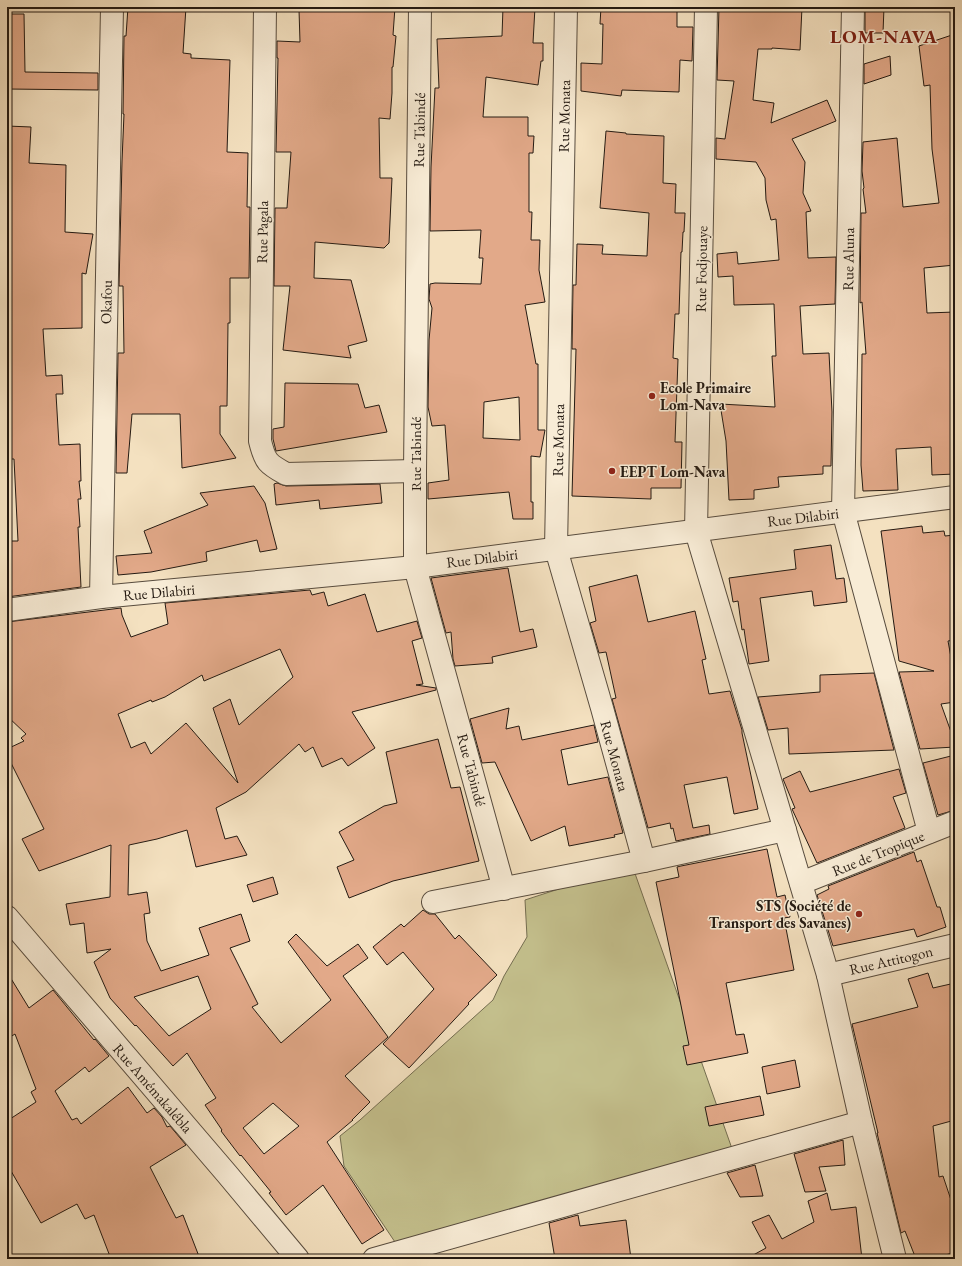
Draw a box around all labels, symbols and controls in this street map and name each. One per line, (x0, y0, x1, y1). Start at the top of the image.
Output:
district label: LOM-NAVA (830, 24, 938, 49)
street label: Rue Monata (554, 79, 574, 153)
street label: Rue Tabindé (409, 92, 429, 167)
street label: Rue Pagala (252, 200, 272, 264)
street label: Rue Fodjouaye (691, 226, 711, 312)
street label: Rue Aluna (838, 227, 858, 291)
street label: Okafou (96, 280, 116, 324)
place label: Ecole Primaire Lom-Nava (660, 378, 751, 414)
marker: Ecole Primaire Lom-Nava (647, 391, 657, 401)
street label: Rue Monata (548, 403, 568, 477)
street label: Rue Tabindé (406, 417, 425, 491)
place label: EEPT Lom-Nava (620, 462, 726, 481)
marker: EEPT Lom-Nava (607, 466, 617, 476)
street label: Rue Dilabiri (766, 503, 840, 531)
street label: Rue Dilabiri (445, 544, 519, 572)
street label: Rue Dilabiri (122, 579, 196, 605)
street label: Rue Monata (596, 718, 634, 794)
street label: Rue Tabindé (453, 731, 491, 809)
street label: Rue de Tropique (829, 826, 927, 880)
place label: STS (Société de Transport des Savanes) (709, 896, 851, 932)
marker: STS (Société de Transport des Savanes) (854, 909, 864, 919)
street label: Rue Attitogon (847, 941, 935, 979)
street label: Rue Amémakalébla (109, 1039, 197, 1137)

